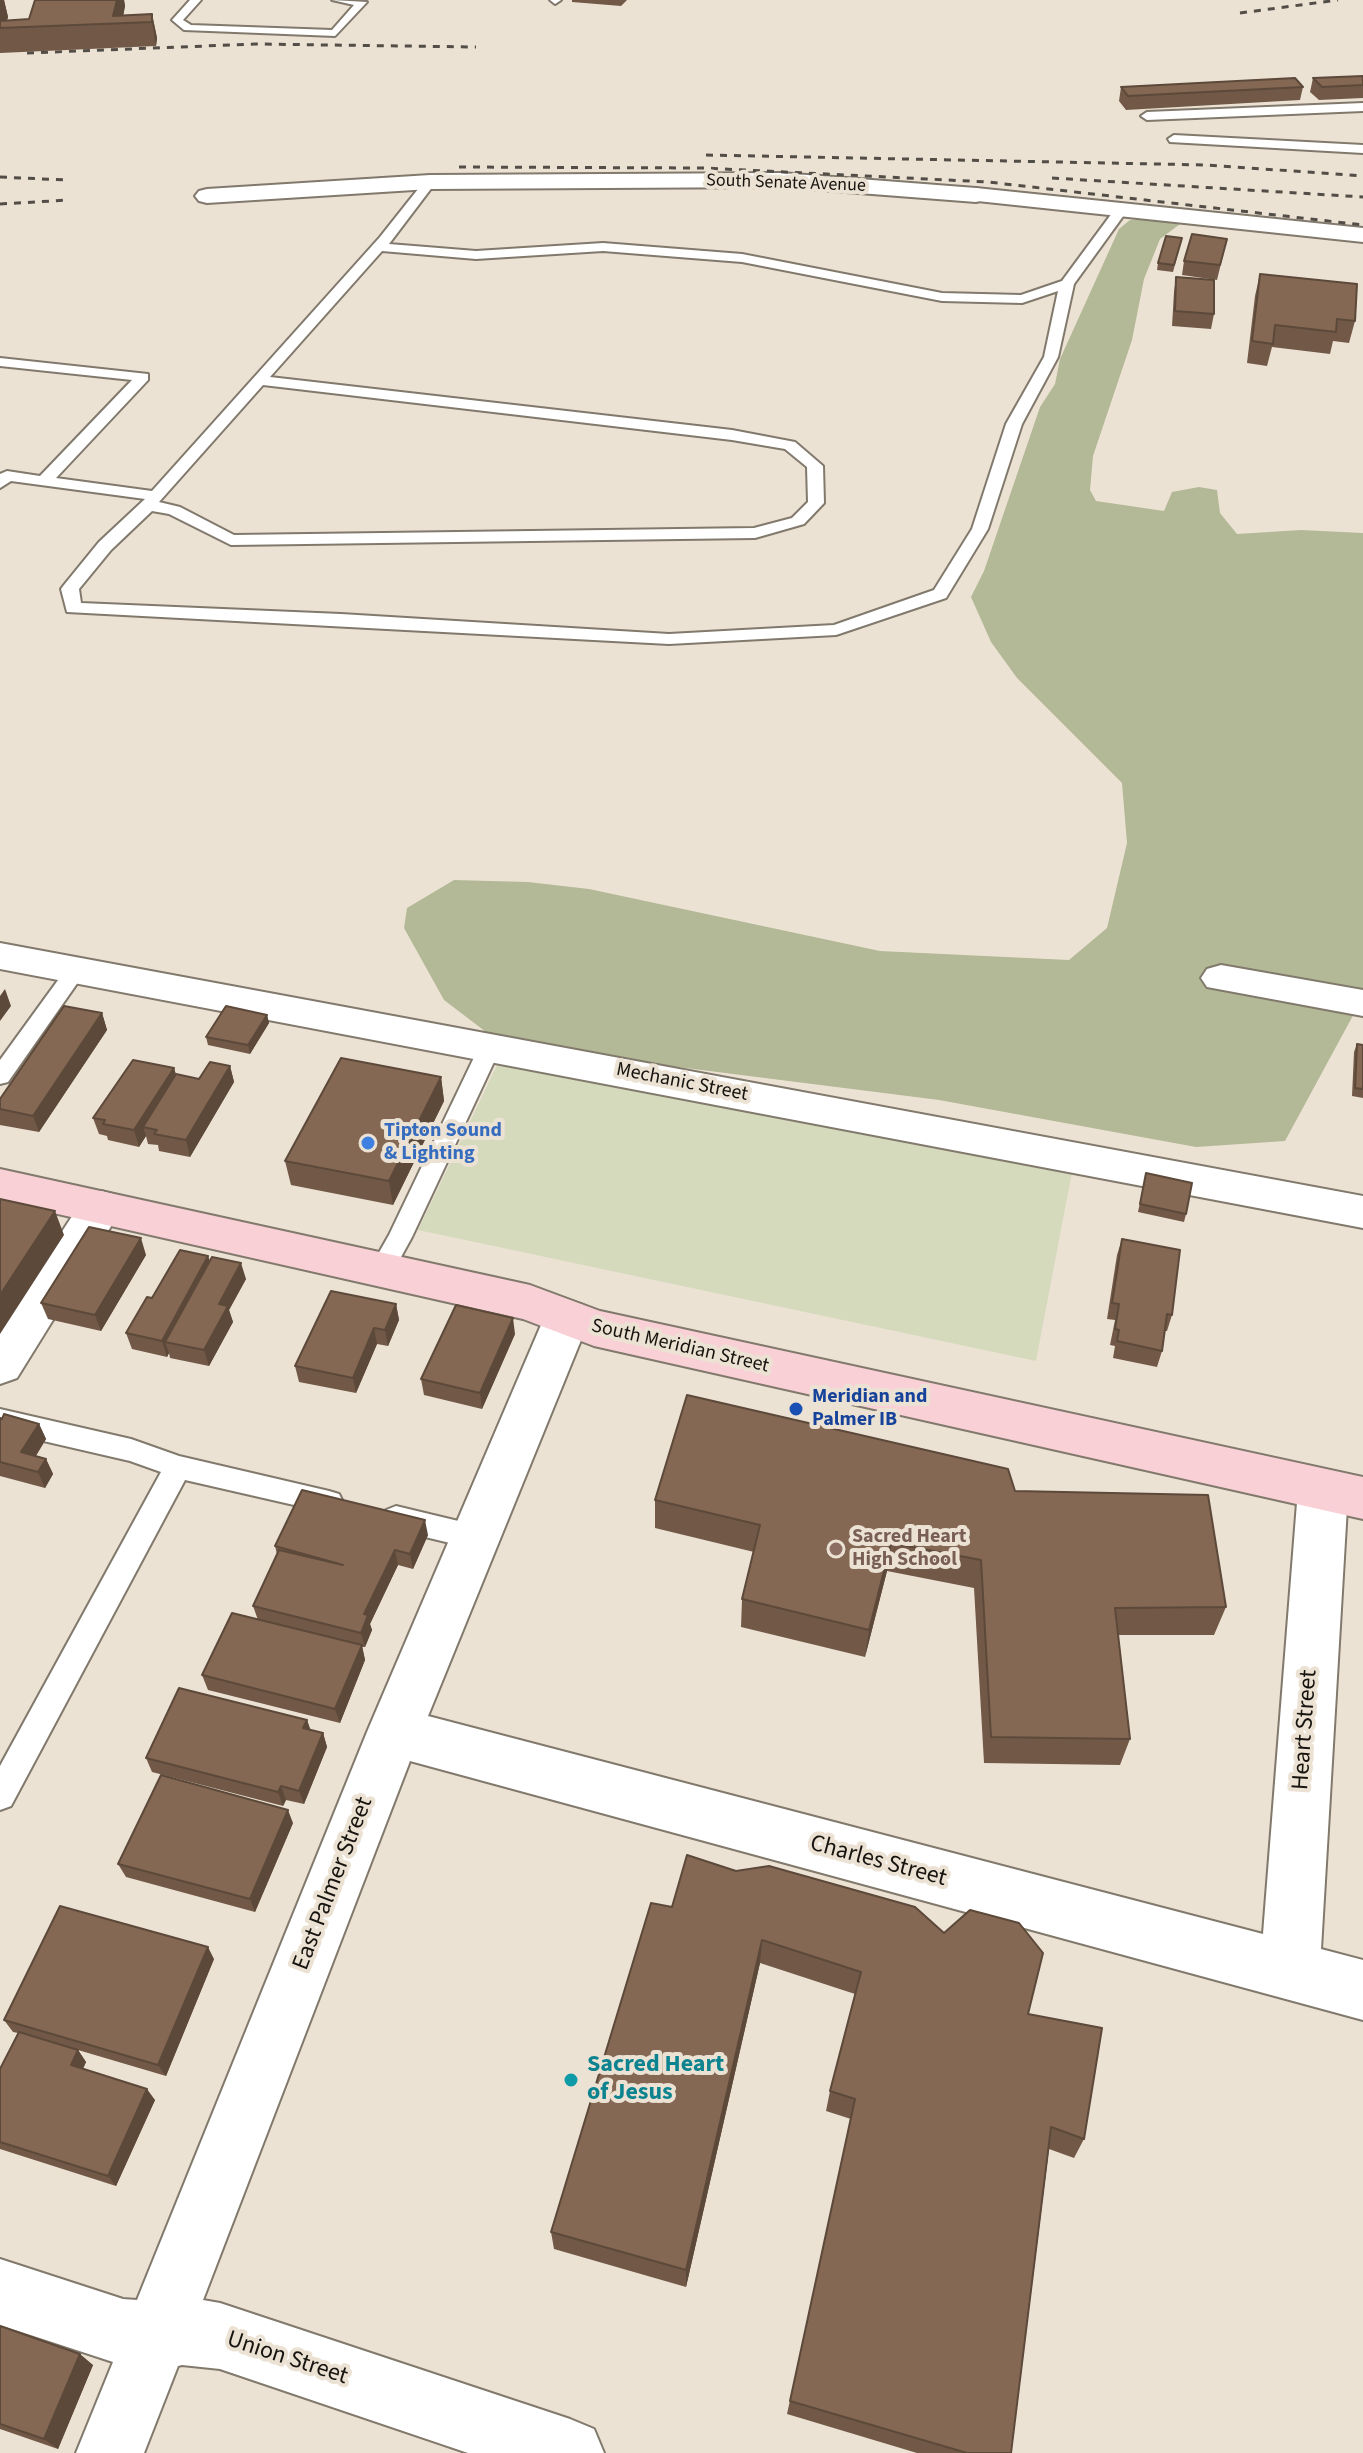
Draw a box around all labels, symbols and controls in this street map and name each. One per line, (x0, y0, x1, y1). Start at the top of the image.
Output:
street label: South Senate Avenue (706, 170, 866, 198)
street label: Mechanic Street (614, 1058, 750, 1108)
place label: Tipton Sound & Lighting (384, 1120, 502, 1167)
marker: Tipton Sound & Lighting (359, 1134, 377, 1152)
street label: South Meridian Street (589, 1315, 771, 1379)
place label: Meridian and Palmer IB (812, 1386, 927, 1433)
marker: Meridian and Palmer IB (787, 1400, 805, 1418)
place label: Sacred Heart High School (852, 1526, 966, 1573)
marker: Sacred Heart High School (827, 1540, 845, 1558)
street label: Heart Street (1287, 1669, 1325, 1791)
street label: East Palmer Street (288, 1793, 380, 1975)
street label: Charles Street (807, 1830, 949, 1894)
place label: Sacred Heart of Jesus (587, 2052, 724, 2108)
marker: Sacred Heart of Jesus (562, 2071, 580, 2089)
street label: Union Street (223, 2326, 351, 2392)

